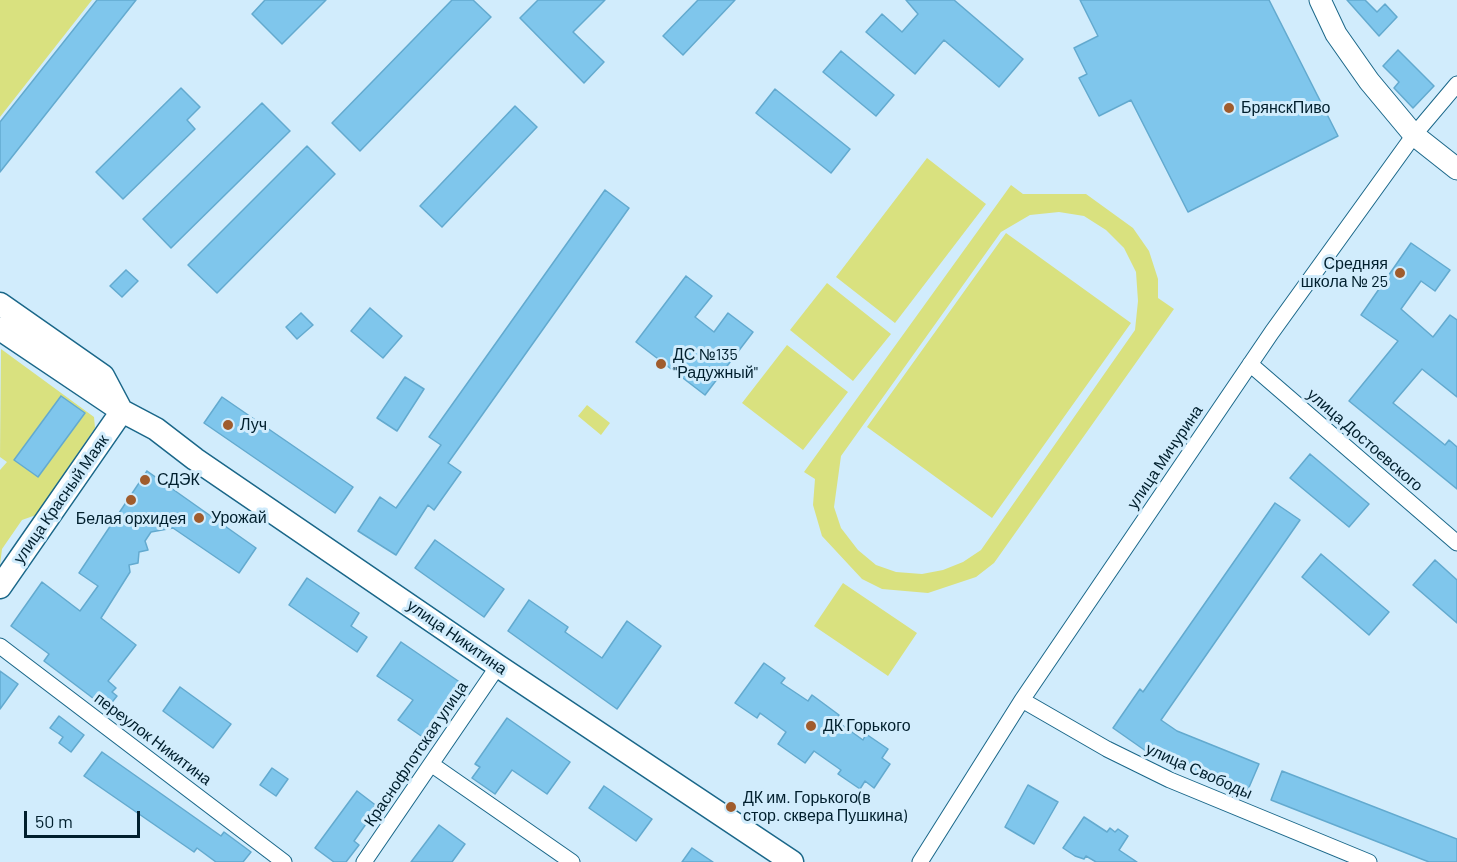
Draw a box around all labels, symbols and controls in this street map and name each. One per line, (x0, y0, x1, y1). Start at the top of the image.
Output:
place label: БрянскПиво (1241, 98, 1330, 118)
marker: БрянскПиво (1222, 101, 1236, 115)
place label: Средняя школа № 25 (1301, 254, 1388, 292)
marker: Средняя школа № 25 (1393, 266, 1407, 280)
place label: ДС №135 "Радужный" (673, 345, 758, 383)
marker: ДС №135 "Радужный" (654, 357, 668, 371)
street label: улица Достоевского (1303, 385, 1427, 495)
street label: улица Мичурина (1123, 401, 1207, 513)
place label: Луч (240, 415, 267, 435)
marker: Луч (221, 418, 235, 432)
street label: улица Красный Маяк (9, 431, 113, 567)
place label: СДЭК (157, 470, 200, 490)
marker: СДЭК (138, 473, 152, 487)
marker: Белая орхидея (124, 493, 138, 507)
place label: Урожай (211, 508, 267, 528)
place label: Белая орхидея (76, 509, 186, 529)
marker: Урожай (192, 511, 206, 525)
street label: улица Никитина (403, 595, 511, 679)
street label: Краснофлотская улица (360, 678, 472, 830)
street label: переулок Никитина (91, 689, 215, 789)
place label: ДК Горького (823, 716, 911, 736)
marker: ДК Горького (804, 719, 818, 733)
street label: улица Свободы (1143, 739, 1255, 803)
place label: ДК им. Горького(в стор. сквера Пушкина) (743, 788, 907, 826)
scale bar (27, 799, 142, 837)
marker: ДК им. Горького(в стор. сквера Пушкина) (724, 800, 738, 814)
text: 50 m (35, 810, 73, 832)

